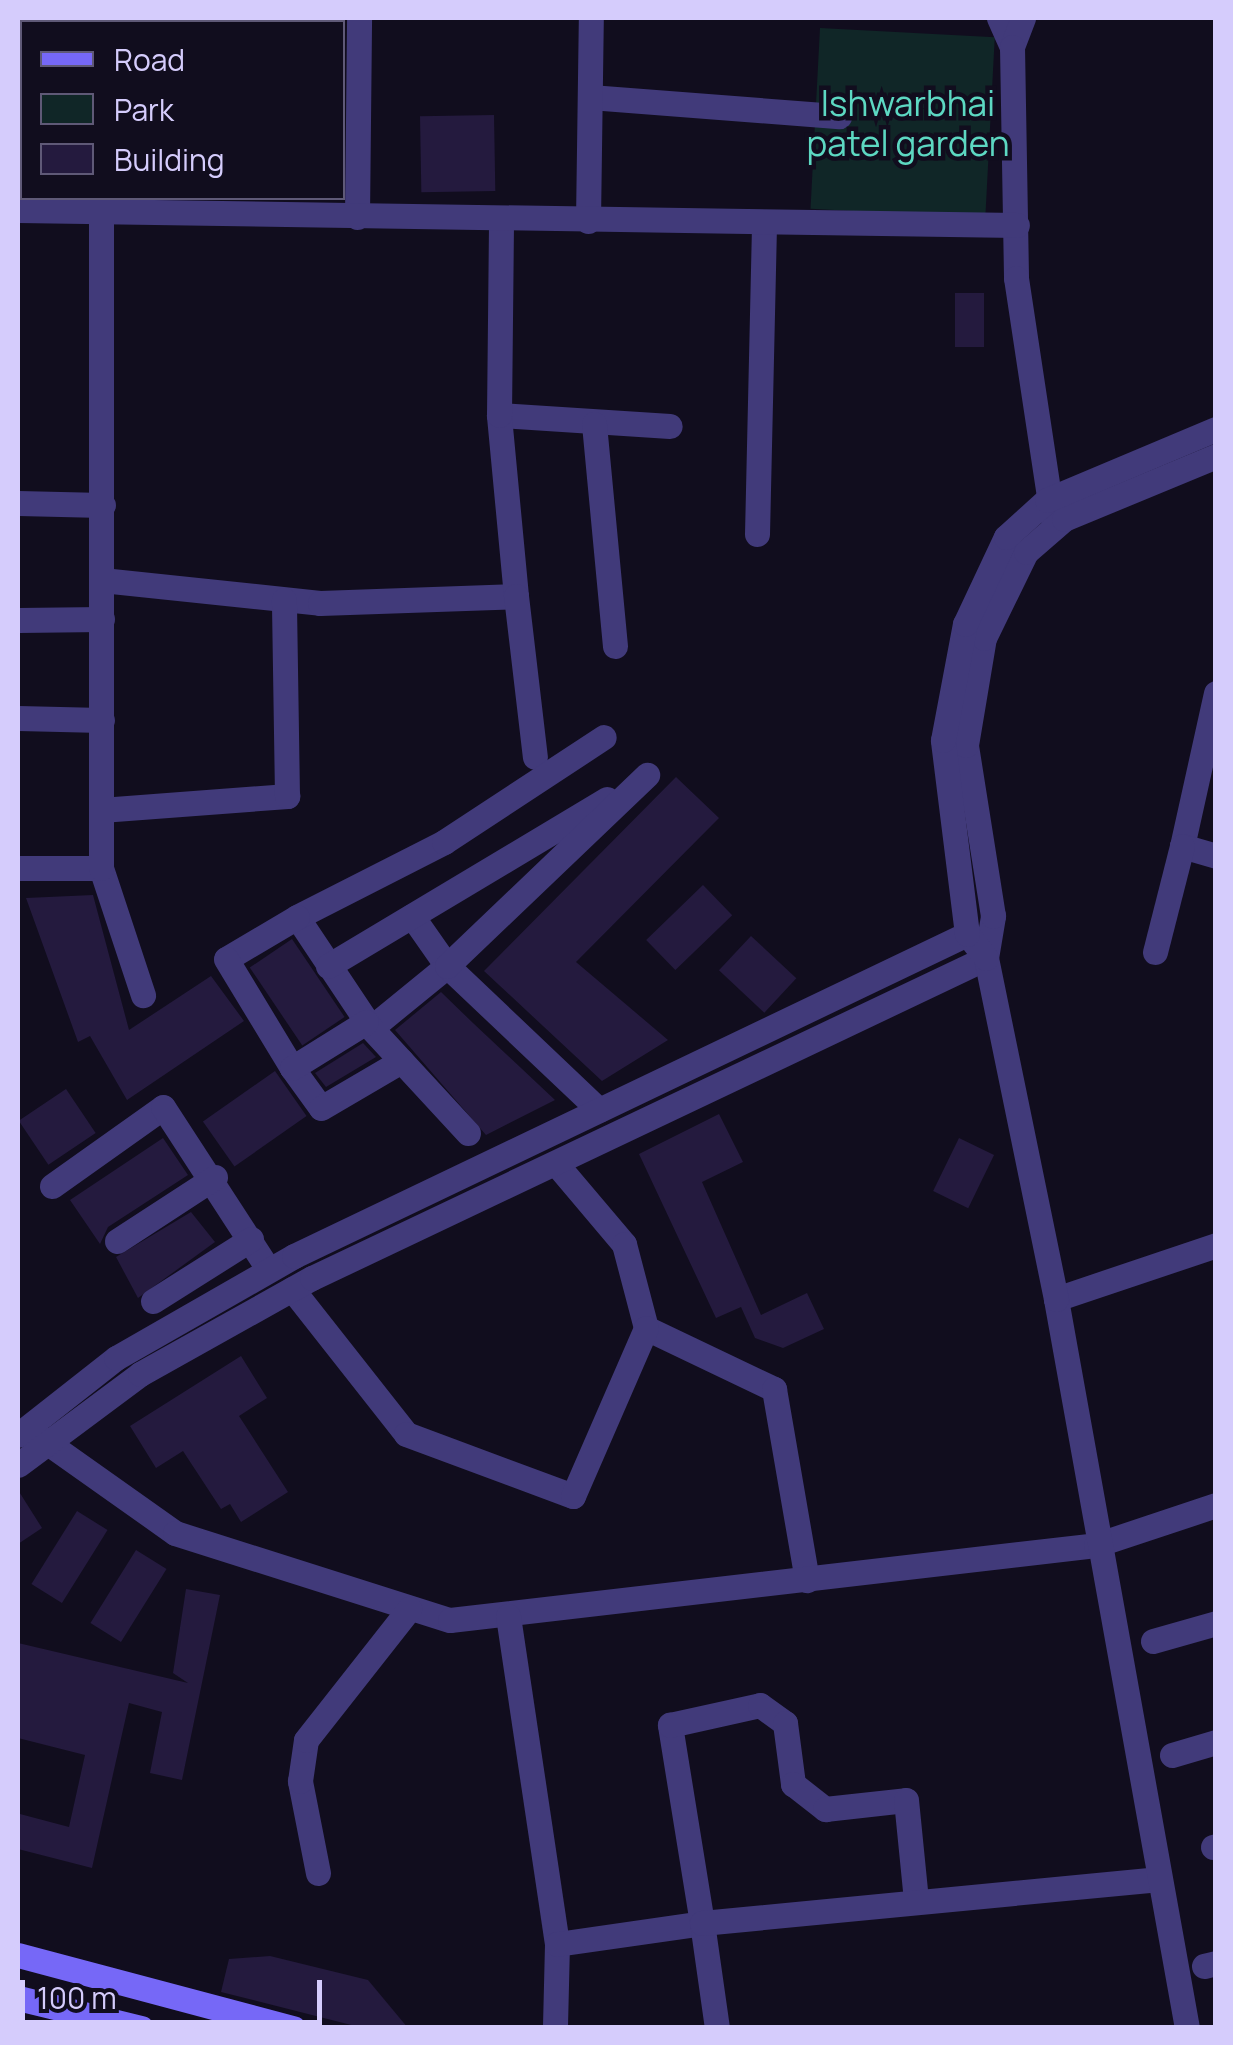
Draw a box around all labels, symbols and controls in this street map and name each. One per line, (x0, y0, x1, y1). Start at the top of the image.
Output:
legend (20, 20, 345, 200)
text: Road (114, 39, 185, 80)
park label: Ishwarbhai patel garden (807, 82, 1009, 164)
text: Park (114, 89, 174, 130)
text: Building (114, 139, 225, 180)
scale bar (25, 1960, 328, 2022)
text: 100 m (37, 1977, 117, 2018)

